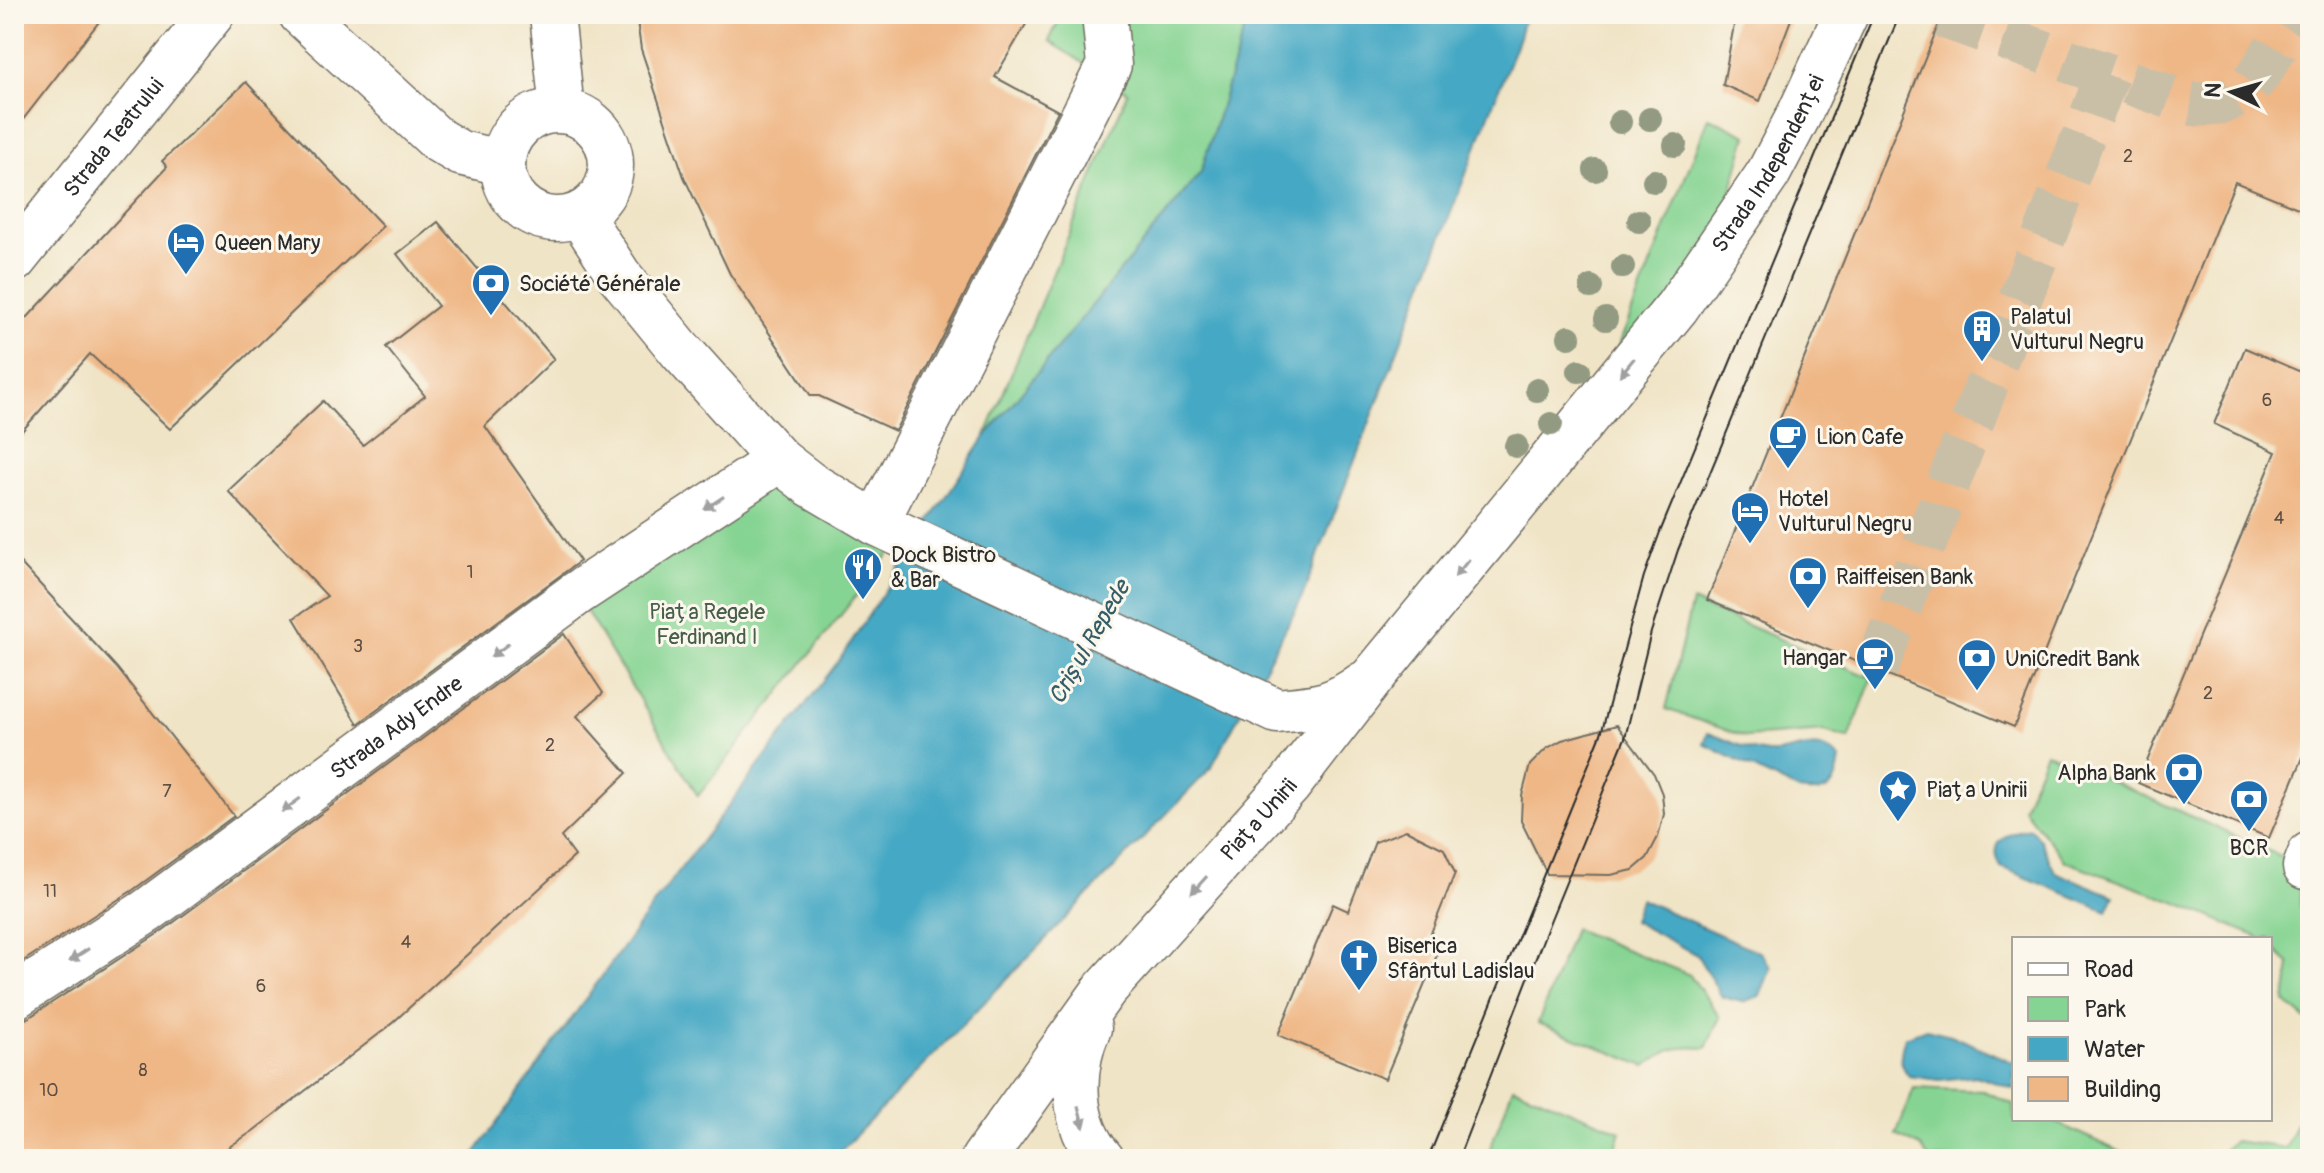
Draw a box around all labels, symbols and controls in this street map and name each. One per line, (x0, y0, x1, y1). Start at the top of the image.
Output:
north arrow (2192, 52, 2272, 132)
street label: Strada Independenței (1706, 70, 1831, 258)
street label: Strada Teatrului (57, 72, 170, 203)
text: N (2198, 82, 2228, 99)
house number: 2 (2123, 145, 2133, 168)
hotel icon: Queen Mary (165, 221, 207, 276)
place label: Queen Mary (214, 229, 320, 257)
bank icon: Société Générale (470, 262, 512, 317)
place label: Société Générale (519, 270, 681, 298)
place label: Palatul Vulturul Negru (2010, 303, 2144, 356)
building icon: Palatul Vulturul Negru (1961, 308, 2003, 363)
one-way arrow (1620, 357, 1636, 377)
house number: 6 (2262, 389, 2272, 412)
cafe icon: Lion Cafe (1767, 415, 1809, 470)
place label: Lion Cafe (1816, 423, 1904, 451)
place label: Hotel Vulturul Negru (1778, 485, 1912, 538)
hotel icon: Hotel Vulturul Negru (1729, 490, 1771, 545)
one-way arrow (703, 495, 725, 510)
house number: 4 (2274, 507, 2285, 530)
place label: Dock Bistro & Bar (891, 541, 996, 594)
restaurant icon: Dock Bistro & Bar (842, 546, 884, 601)
bank icon: Raiffeisen Bank (1787, 555, 1829, 610)
one-way arrow (1454, 558, 1471, 578)
house number: 1 (466, 561, 474, 584)
place label: Raiffeisen Bank (1836, 563, 1973, 591)
water label: Crișul Repede (1042, 573, 1138, 709)
park label: Piața Regele Ferdinand I (649, 598, 765, 651)
house number: 3 (353, 635, 363, 658)
cafe icon: Hangar (1854, 636, 1896, 691)
bank icon: UniCredit Bank (1956, 637, 1998, 692)
one-way arrow (490, 642, 510, 658)
place label: Hangar (1782, 644, 1847, 672)
place label: UniCredit Bank (2005, 645, 2140, 673)
street label: Strada Ady Endre (325, 670, 468, 786)
house number: 2 (2203, 682, 2213, 705)
house number: 2 (545, 734, 555, 757)
bank icon: Alpha Bank (2163, 751, 2205, 806)
place label: Alpha Bank (2057, 759, 2156, 787)
place icon: Piața Unirii (1877, 768, 1919, 823)
street label: Piața Unirii (1215, 773, 1304, 867)
place label: Piața Unirii (1926, 776, 2027, 804)
bank icon: BCR (2228, 778, 2270, 833)
house number: 7 (162, 780, 172, 803)
one-way arrow (280, 797, 302, 813)
place label: BCR (2230, 834, 2268, 862)
one-way arrow (1191, 875, 1209, 894)
house number: 11 (43, 880, 57, 903)
house number: 4 (401, 931, 412, 954)
place label: Biserica Sfântul Ladislau (1387, 932, 1534, 985)
church icon: Biserica Sfântul Ladislau (1338, 937, 1380, 992)
legend (2012, 937, 2272, 1121)
one-way arrow (68, 948, 90, 962)
text: Road (2084, 955, 2134, 984)
house number: 6 (256, 975, 266, 998)
text: Park (2084, 995, 2126, 1024)
text: Water (2084, 1035, 2145, 1064)
house number: 8 (138, 1059, 148, 1082)
text: Building (2084, 1075, 2161, 1104)
house number: 10 (39, 1079, 59, 1102)
one-way arrow (1075, 1105, 1088, 1129)

